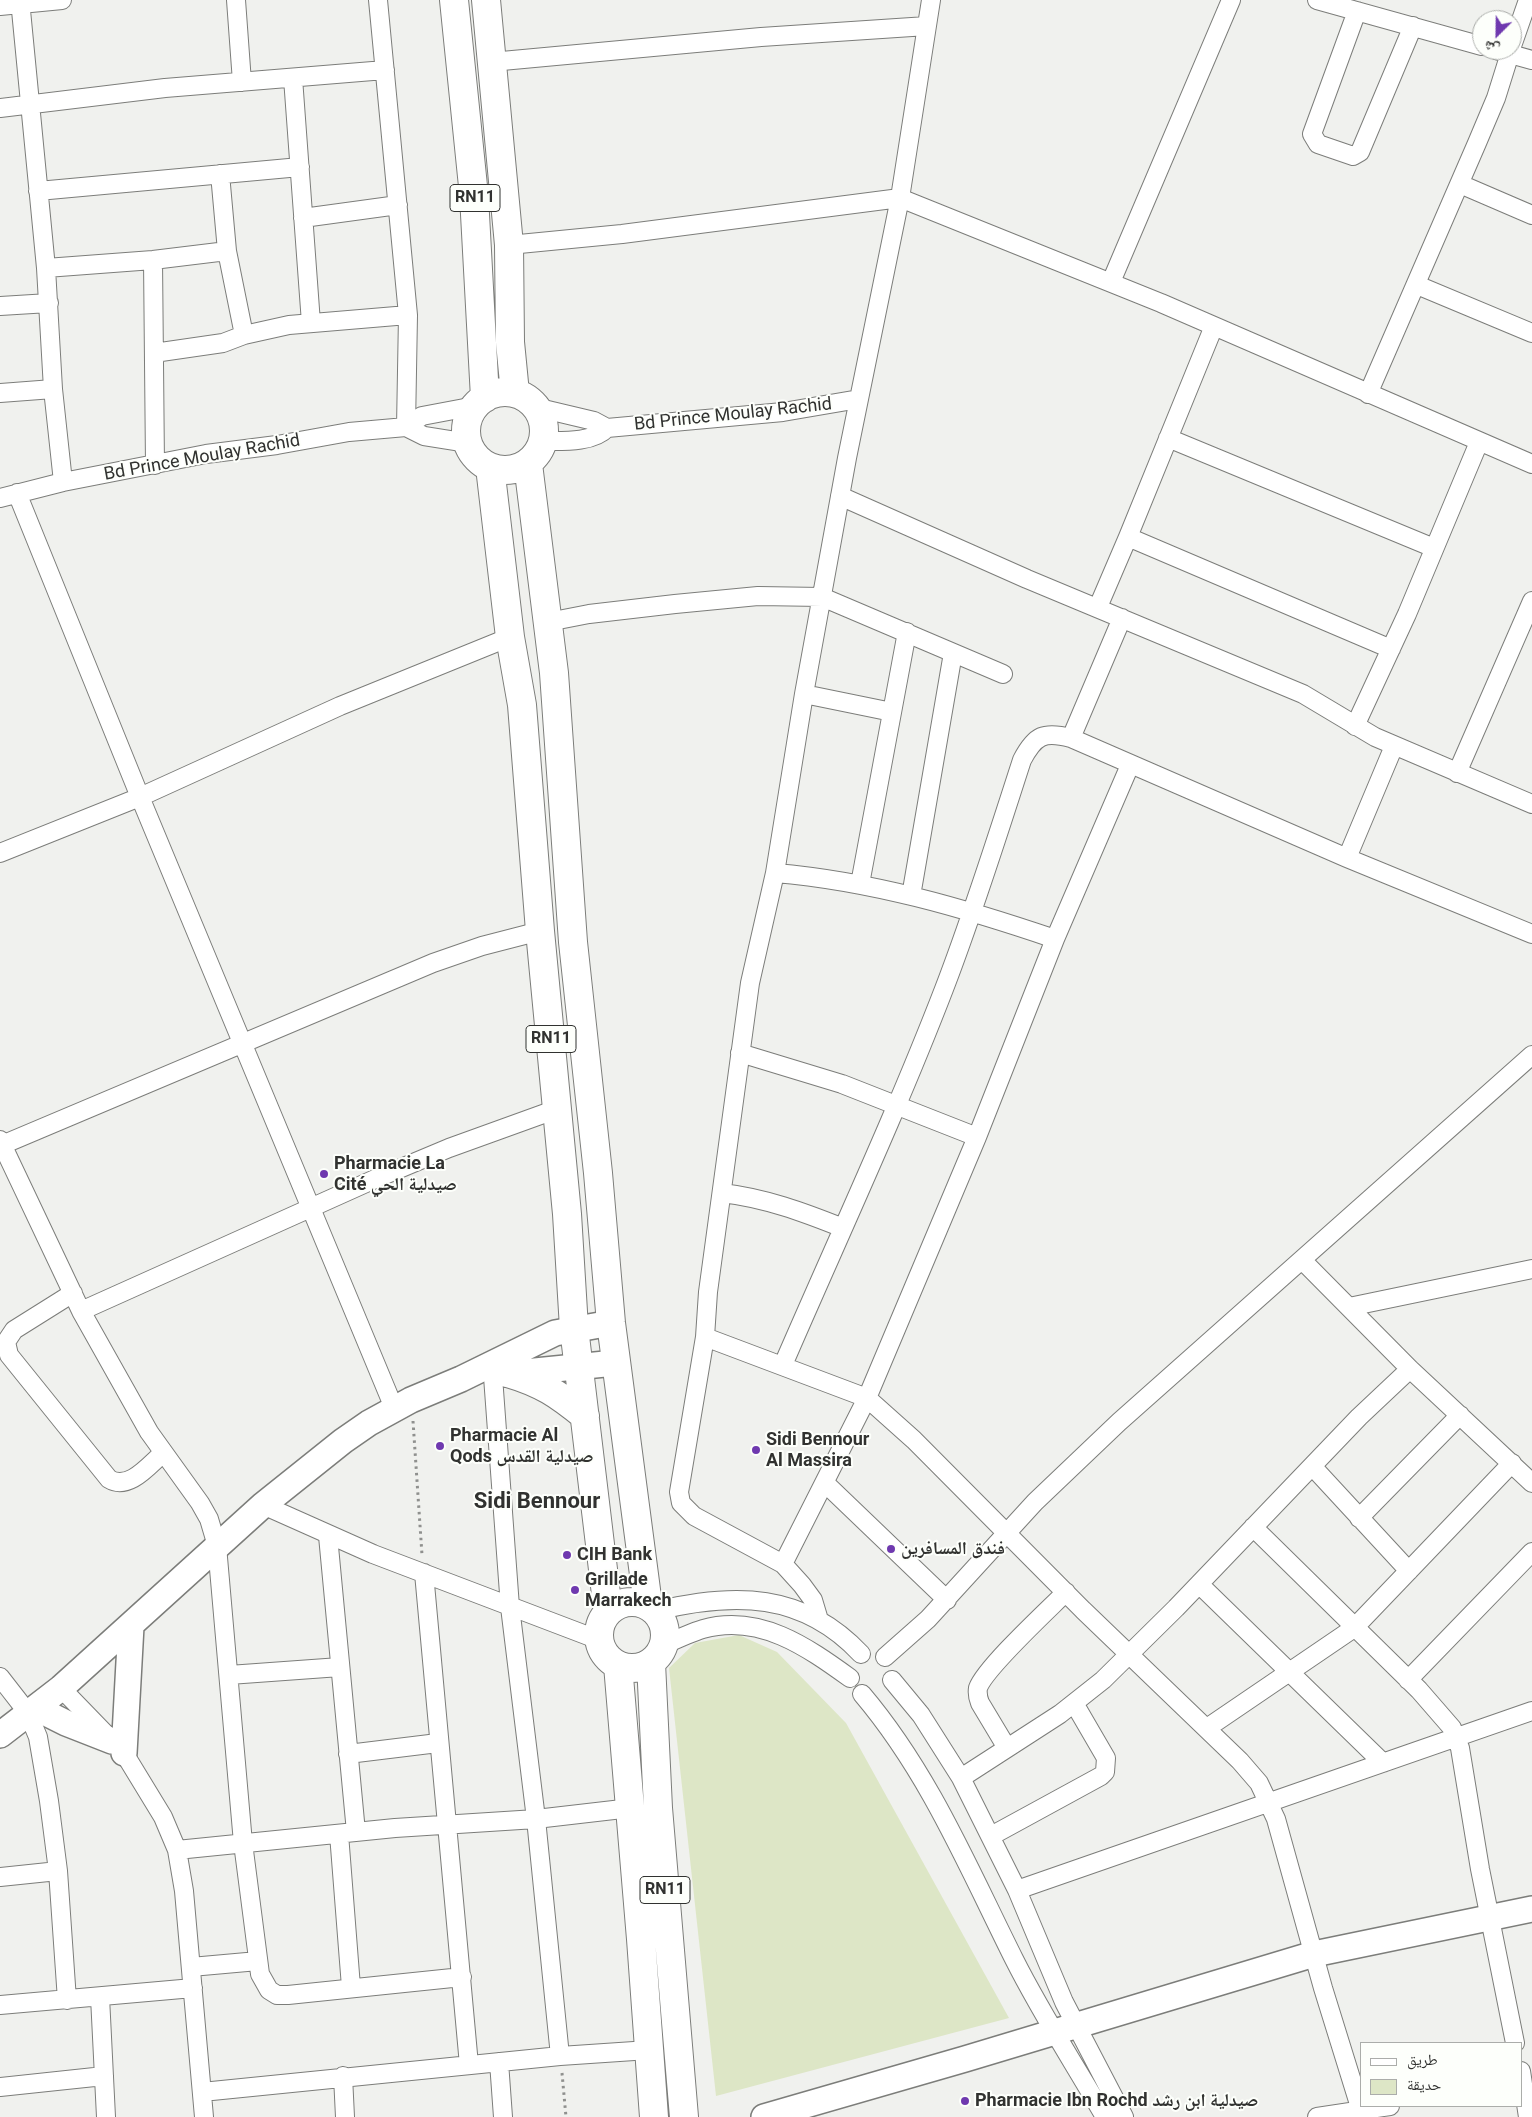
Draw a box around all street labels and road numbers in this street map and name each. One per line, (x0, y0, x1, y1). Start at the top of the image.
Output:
road number: RN11 (450, 184, 500, 212)
street label: Bd Prince Moulay Rachid (633, 394, 833, 436)
street label: Bd Prince Moulay Rachid (102, 430, 302, 486)
road number: RN11 (526, 1026, 576, 1052)
road number: RN11 (640, 1876, 690, 1904)

